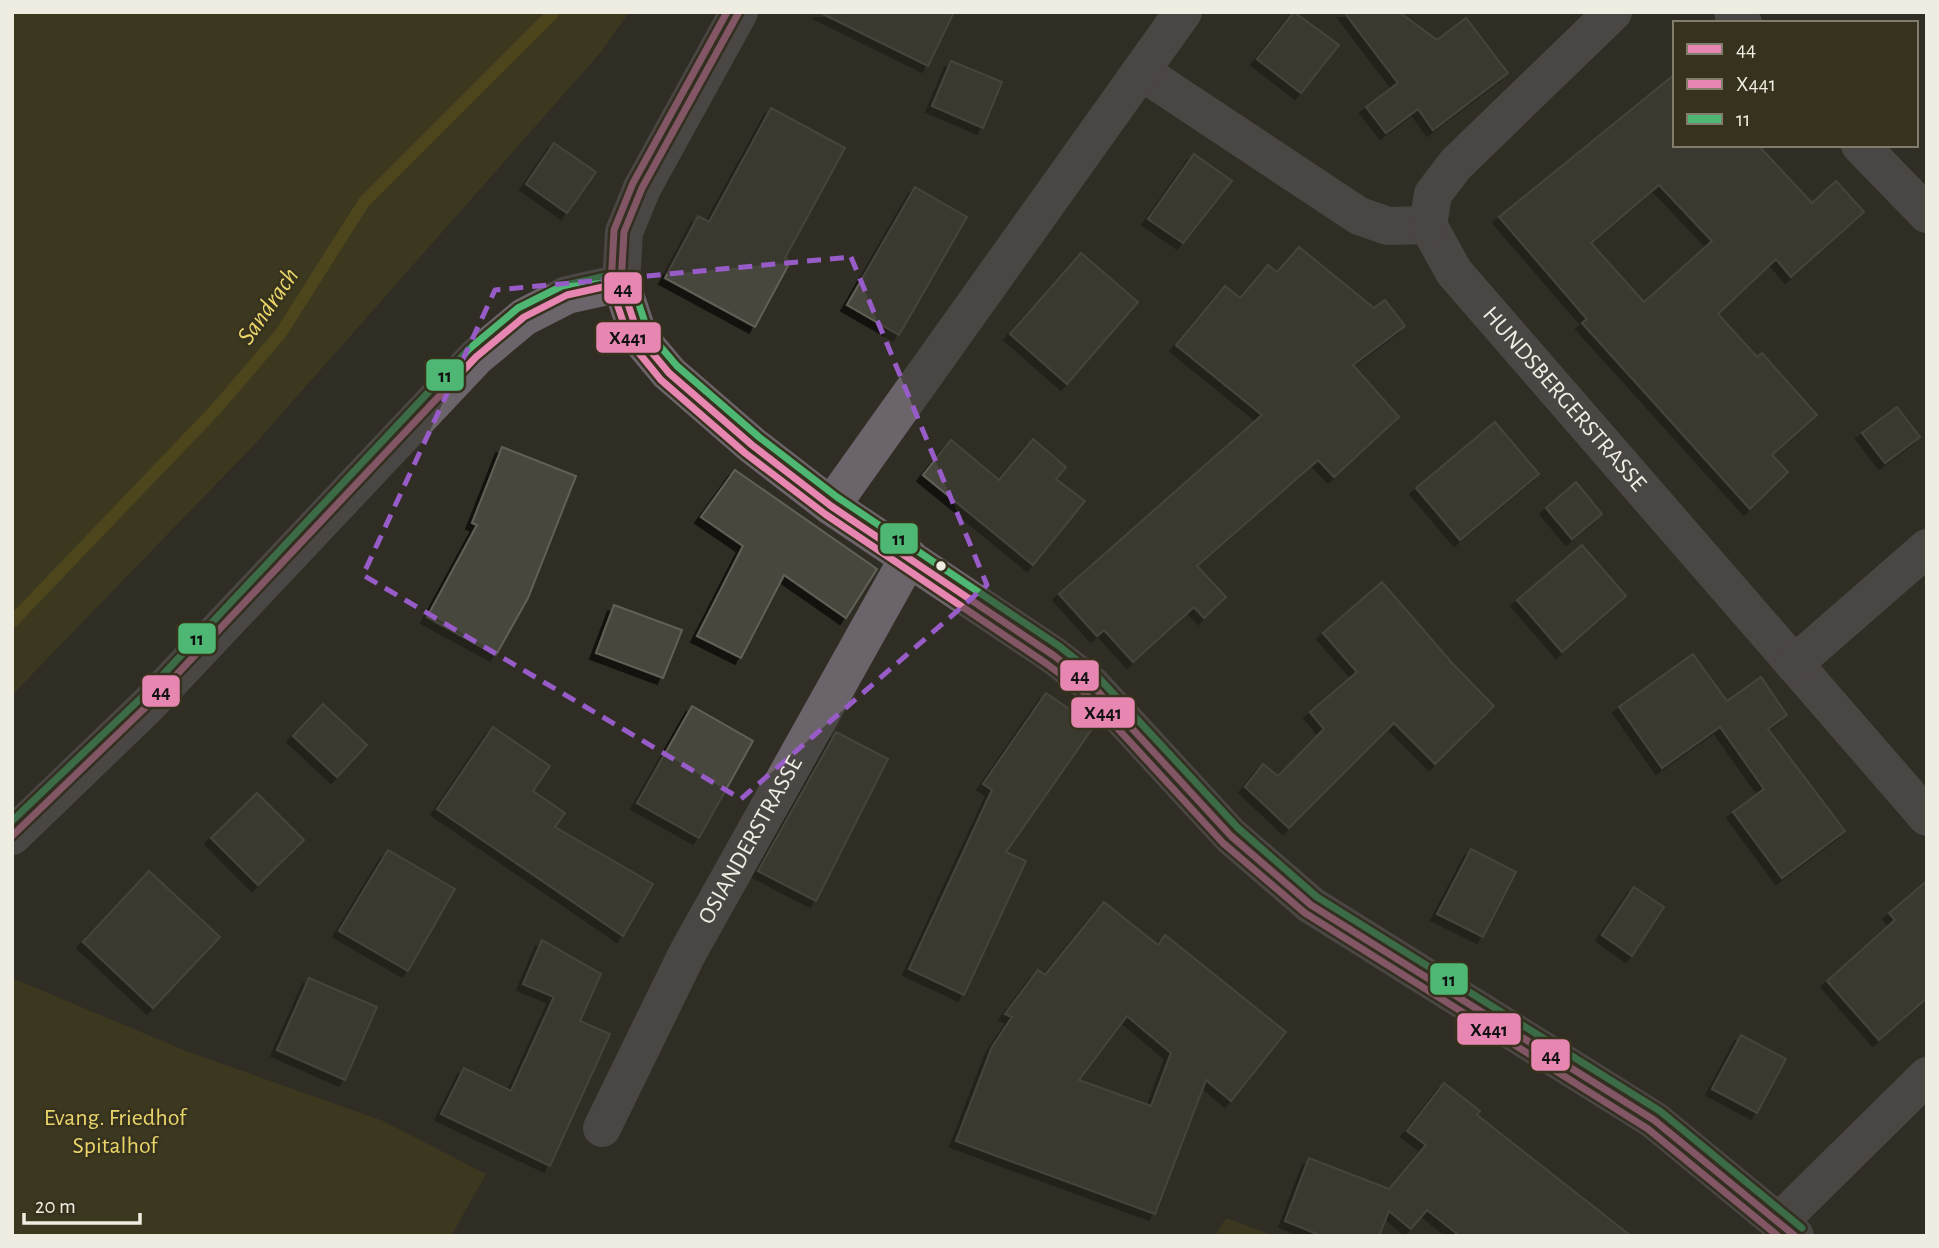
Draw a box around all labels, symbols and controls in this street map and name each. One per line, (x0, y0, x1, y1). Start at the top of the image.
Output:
legend (1673, 21, 1918, 147)
text: 44 (1736, 39, 1756, 60)
text: X441 (1736, 74, 1776, 95)
text: 11 (1736, 109, 1750, 130)
water label: Sandrach (232, 263, 304, 349)
line badge: 44 (603, 271, 643, 305)
text: 44 (613, 280, 633, 299)
street label: HUNDSBERGERSTRASSE (1478, 302, 1651, 496)
line badge: X441 (595, 321, 662, 354)
text: X441 (609, 329, 647, 348)
line badge: 11 (425, 358, 465, 392)
text: 11 (438, 367, 452, 386)
line badge: 11 (879, 522, 919, 555)
text: 11 (892, 530, 906, 549)
unlabelled marker (934, 559, 948, 573)
line badge: 11 (177, 622, 217, 655)
text: 11 (190, 630, 204, 649)
line badge: 44 (1059, 659, 1100, 692)
text: 44 (1070, 667, 1090, 686)
line badge: 44 (141, 674, 181, 708)
text: 44 (151, 683, 171, 702)
line badge: X441 (1070, 696, 1136, 729)
text: X441 (1084, 704, 1122, 723)
street label: OSIANDERSTRASSE (694, 752, 807, 928)
line badge: 11 (1429, 962, 1469, 996)
text: 11 (1442, 971, 1456, 990)
line badge: X441 (1456, 1012, 1522, 1046)
text: X441 (1470, 1021, 1508, 1040)
line badge: 44 (1530, 1038, 1571, 1072)
text: 44 (1541, 1047, 1561, 1066)
park label: Evang. Friedhof Spitalhof (44, 1106, 188, 1158)
scale bar (24, 1182, 140, 1226)
text: 20 m (35, 1196, 76, 1217)

